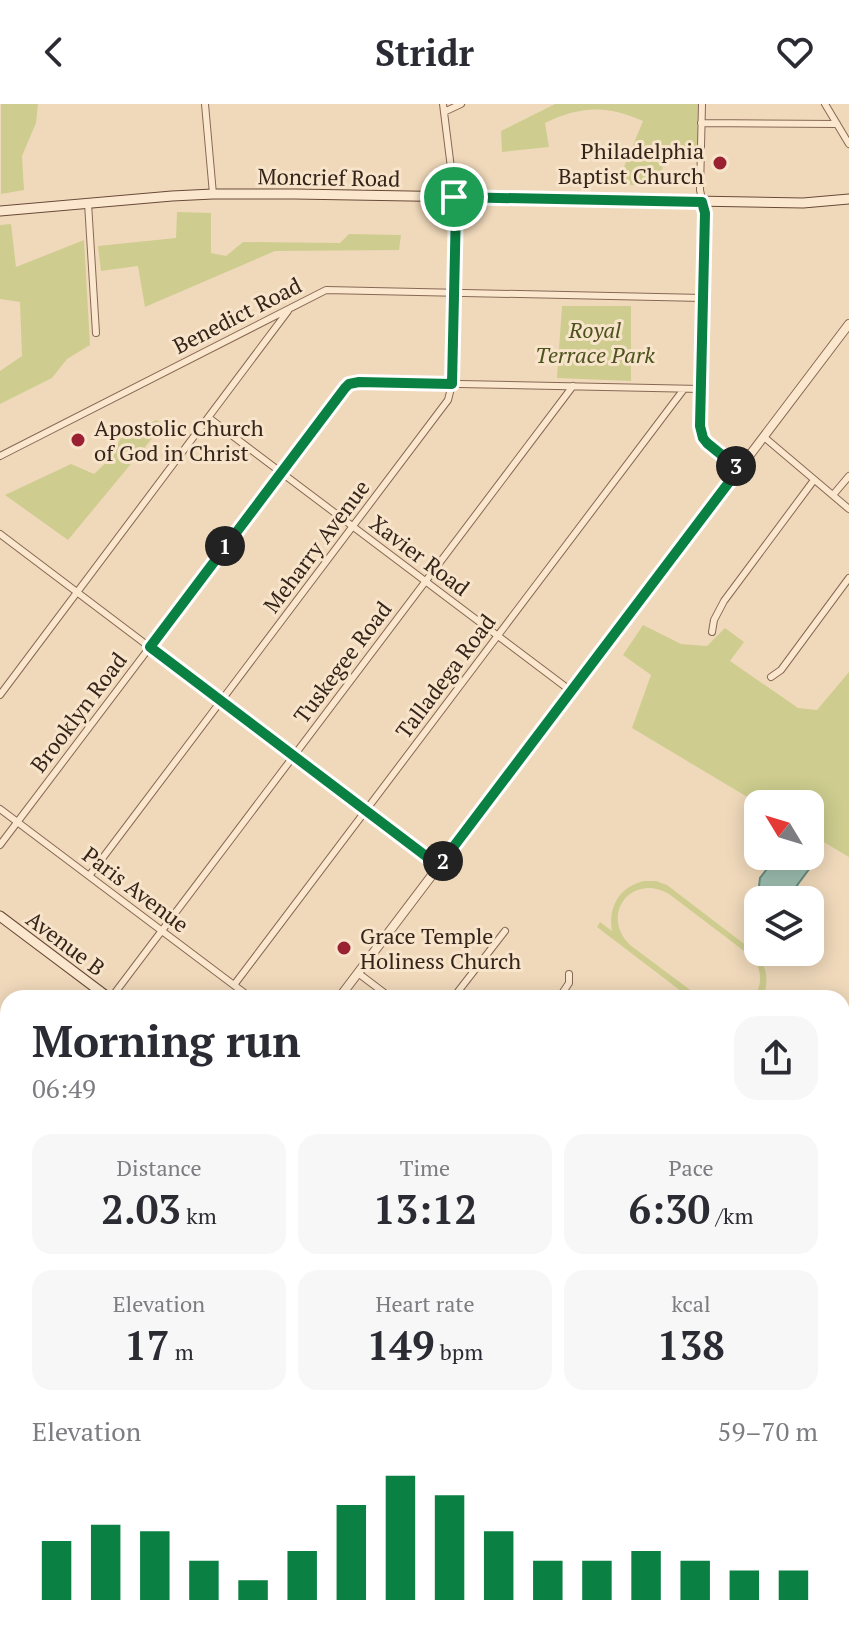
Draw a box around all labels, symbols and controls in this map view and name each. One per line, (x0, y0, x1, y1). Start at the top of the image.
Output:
text: Stridr (375, 29, 474, 76)
icon: back (32, 30, 76, 74)
icon: heart (773, 30, 817, 74)
place label: Philadelphia Baptist Church (558, 136, 704, 190)
marker: Philadelphia Baptist Church (711, 154, 729, 172)
street label: Moncrief Road (257, 161, 401, 193)
pin (420, 163, 488, 231)
icon: arrive (432, 175, 476, 219)
street label: Benedict Road (168, 270, 306, 360)
park label: Royal Terrace Park (535, 315, 655, 369)
place label: Apostolic Church of God in Christ (94, 413, 264, 467)
marker: Apostolic Church of God in Christ (69, 431, 87, 449)
pin: 3 (716, 446, 756, 486)
text: 3 (730, 451, 742, 480)
street label: Meharry Avenue (256, 474, 376, 618)
street label: Xavier Road (364, 508, 476, 602)
pin: 1 (205, 526, 245, 566)
text: 1 (219, 531, 231, 560)
street label: Tuskegee Road (287, 595, 397, 729)
street label: Talladega Road (389, 608, 501, 744)
street label: Brooklyn Road (23, 646, 133, 778)
north arrow (744, 790, 824, 870)
map controls (744, 790, 824, 966)
street label: Paris Avenue (77, 840, 195, 938)
pin: 2 (423, 841, 463, 881)
text: 2 (437, 846, 449, 875)
button: layers (744, 886, 824, 966)
street label: Avenue B (21, 904, 111, 982)
place label: Grace Temple Holiness Church (360, 921, 521, 975)
marker: Grace Temple Holiness Church (335, 939, 353, 957)
text: Morning run (32, 1011, 301, 1070)
button: share (734, 1016, 818, 1100)
text: 06:49 (32, 1071, 96, 1105)
text: Distance (117, 1153, 202, 1182)
text: Time (400, 1153, 450, 1182)
text: Pace (668, 1153, 714, 1182)
text: 2.03 (101, 1182, 181, 1235)
text: 13:12 (373, 1182, 477, 1235)
text: 6:30 (629, 1182, 710, 1235)
text: km (181, 1201, 217, 1230)
text: /km (710, 1201, 753, 1230)
text: Elevation (113, 1289, 205, 1318)
text: Heart rate (376, 1289, 474, 1318)
text: kcal (671, 1289, 711, 1318)
text: 17 (124, 1318, 169, 1371)
text: 149 (367, 1318, 435, 1371)
text: 138 (657, 1318, 725, 1371)
text: m (169, 1337, 194, 1366)
text: bpm (435, 1337, 483, 1366)
text: Elevation (32, 1414, 141, 1448)
text: 59–70 m (718, 1414, 818, 1448)

